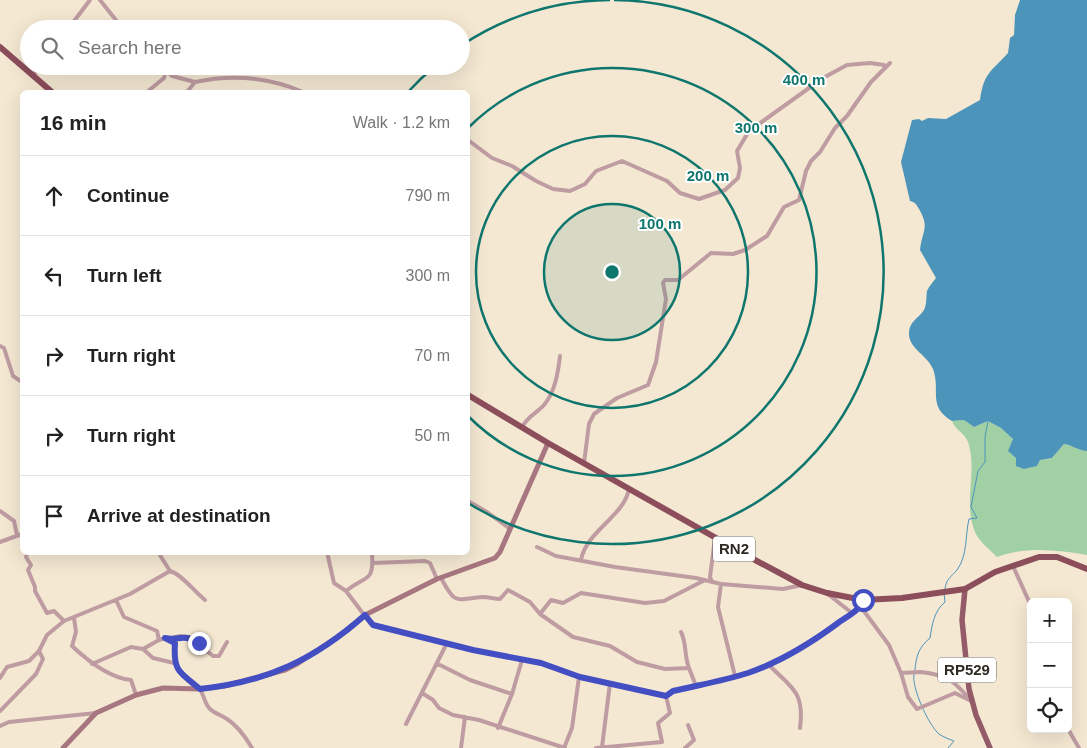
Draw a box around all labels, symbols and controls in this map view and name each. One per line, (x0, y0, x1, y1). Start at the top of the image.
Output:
search box (20, 20, 470, 75)
icon: search (38, 34, 66, 62)
text: Search here (78, 37, 182, 58)
text: 400 m (783, 71, 825, 88)
text: 16 min (40, 111, 107, 134)
text: Walk · 1.2 km (353, 114, 450, 131)
text: 300 m (735, 119, 777, 136)
text: 200 m (687, 167, 729, 184)
icon: ahead (40, 182, 68, 210)
text: Continue (87, 185, 169, 206)
text: 790 m (406, 187, 450, 204)
text: 100 m (639, 215, 681, 232)
icon: left (40, 262, 68, 290)
centre of rings (603, 263, 621, 281)
text: Turn left (87, 265, 162, 286)
text: 300 m (406, 267, 450, 284)
icon: right (40, 342, 68, 370)
text: Turn right (87, 345, 175, 366)
text: 70 m (414, 347, 450, 364)
icon: right (40, 422, 68, 450)
text: Turn right (87, 425, 175, 446)
text: 50 m (414, 427, 450, 444)
icon: arrive (40, 502, 68, 530)
text: Arrive at destination (87, 505, 271, 526)
road number: RN2 (713, 536, 755, 562)
route start (852, 589, 875, 612)
map controls (1027, 598, 1072, 733)
button: + (1027, 598, 1072, 643)
route end (188, 632, 211, 655)
button: − (1027, 643, 1072, 688)
road number: RP529 (938, 658, 996, 682)
button: locate (1027, 688, 1072, 733)

